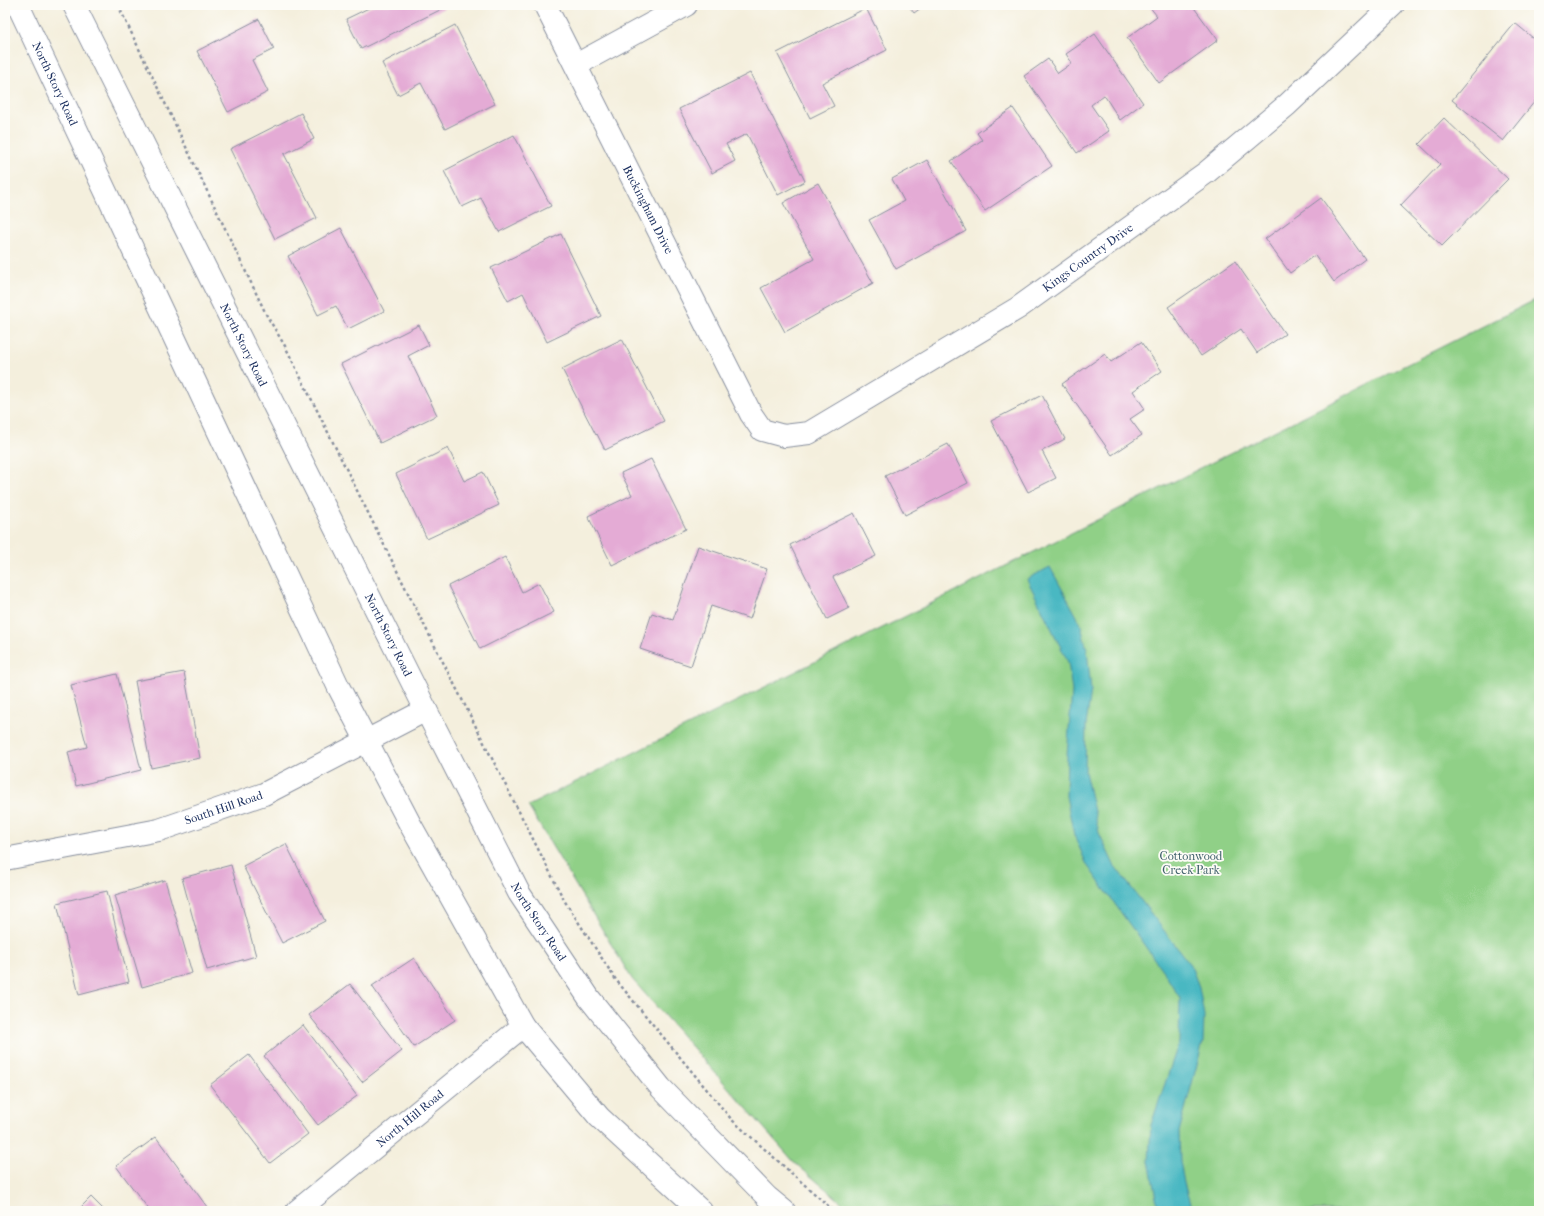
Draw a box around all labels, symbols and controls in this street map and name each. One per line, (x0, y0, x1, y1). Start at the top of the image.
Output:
street label: North Story Road (29, 40, 81, 128)
street label: Buckingham Drive (620, 163, 676, 256)
street label: Kings Country Drive (1040, 220, 1136, 295)
street label: North Story Road (217, 301, 271, 389)
street label: North Story Road (362, 591, 415, 679)
street label: South Hill Road (183, 788, 265, 828)
park label: Cottonwood Creek Park (1160, 849, 1223, 877)
street label: North Story Road (508, 880, 570, 964)
street label: North Hill Road (374, 1087, 447, 1150)

